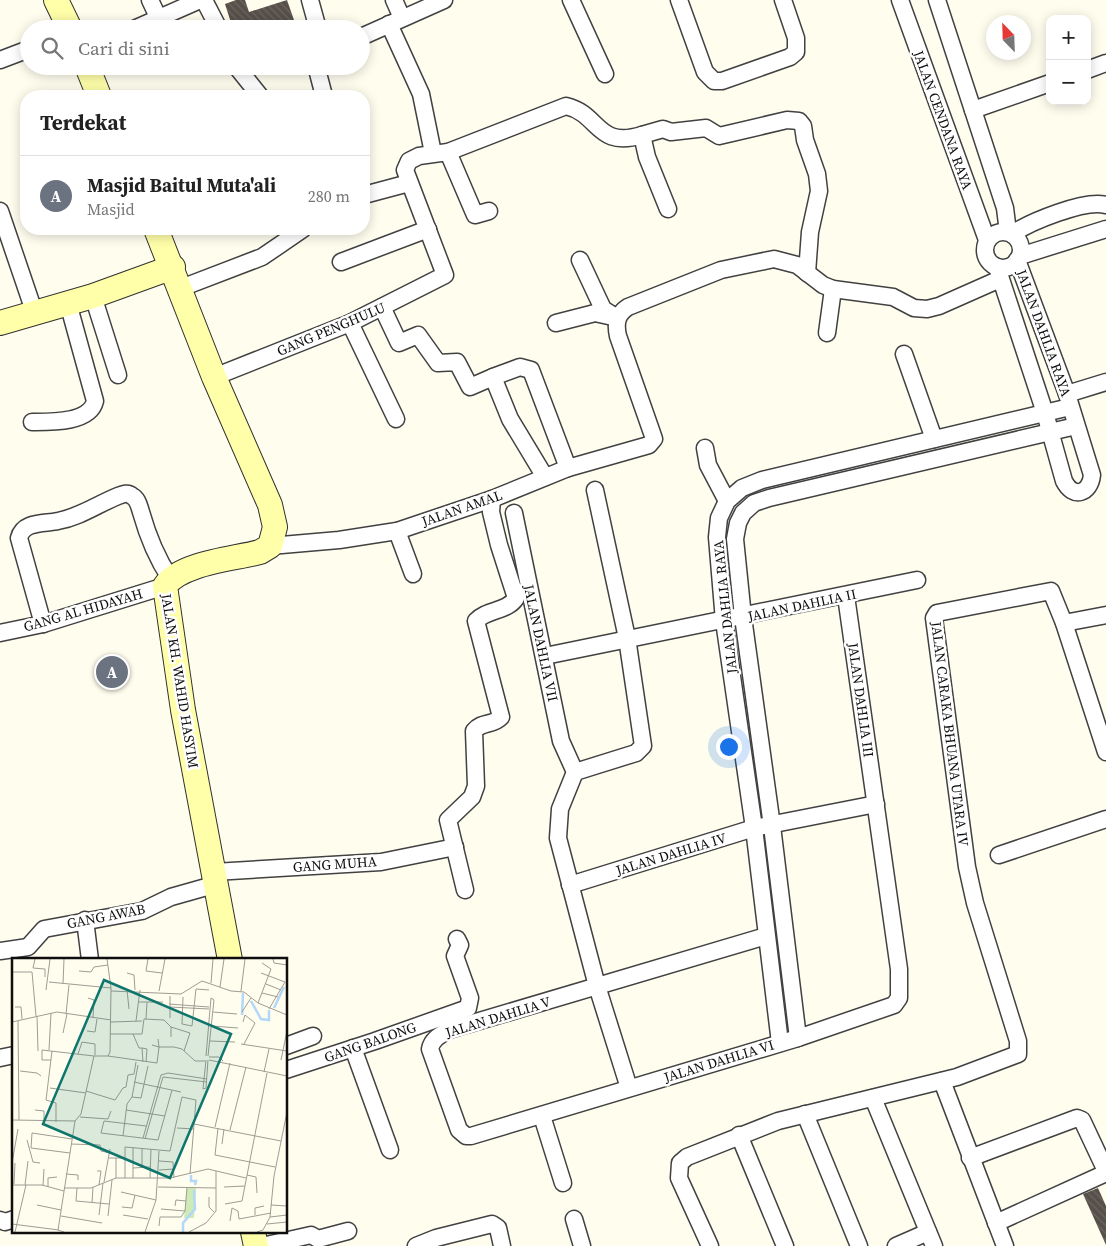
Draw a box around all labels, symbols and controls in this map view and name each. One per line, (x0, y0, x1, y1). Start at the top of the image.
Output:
north arrow (986, 15, 1031, 60)
map controls (1046, 15, 1091, 105)
button: + (1046, 15, 1091, 60)
search box (20, 20, 370, 75)
icon: search (38, 34, 66, 62)
text: Cari di sini (78, 35, 170, 61)
street label: JALAN CENDANA RAYA (908, 47, 978, 193)
button: − (1046, 60, 1091, 105)
text: Terdekat (40, 108, 126, 137)
text: Masjid Baitul Muta'ali (87, 172, 276, 198)
text: A (51, 185, 61, 207)
text: 280 m (308, 185, 350, 207)
text: Masjid (87, 198, 134, 220)
street label: JALAN DAHLIA RAYA (1011, 266, 1077, 400)
street label: GANG PENGHULU (274, 297, 388, 361)
street label: JALAN AMAL (418, 485, 505, 531)
street label: JALAN DAHLIA RAYA (708, 539, 742, 676)
street label: JALAN DAHLIA VII (519, 582, 563, 703)
street label: GANG AL HIDAYAH (21, 583, 145, 637)
street label: JALAN DAHLIA II (745, 584, 858, 626)
street label: JALAN KH. WAHID HASYIM (156, 591, 204, 770)
street label: JALAN CARAKA BHUANA UTARA IV (926, 619, 974, 848)
street label: JALAN DAHLIA III (843, 640, 879, 759)
pin: A (96, 653, 128, 691)
your location (716, 734, 742, 760)
street label: JALAN DAHLIA IV (612, 828, 729, 881)
street label: GANG MUHA (292, 851, 378, 877)
street label: GANG AWAB (65, 899, 147, 933)
inset map (12, 958, 288, 1234)
street label: JALAN DAHLIA V (442, 991, 554, 1043)
street label: GANG BALONG (321, 1017, 419, 1067)
street label: JALAN DAHLIA VI (661, 1035, 777, 1088)

